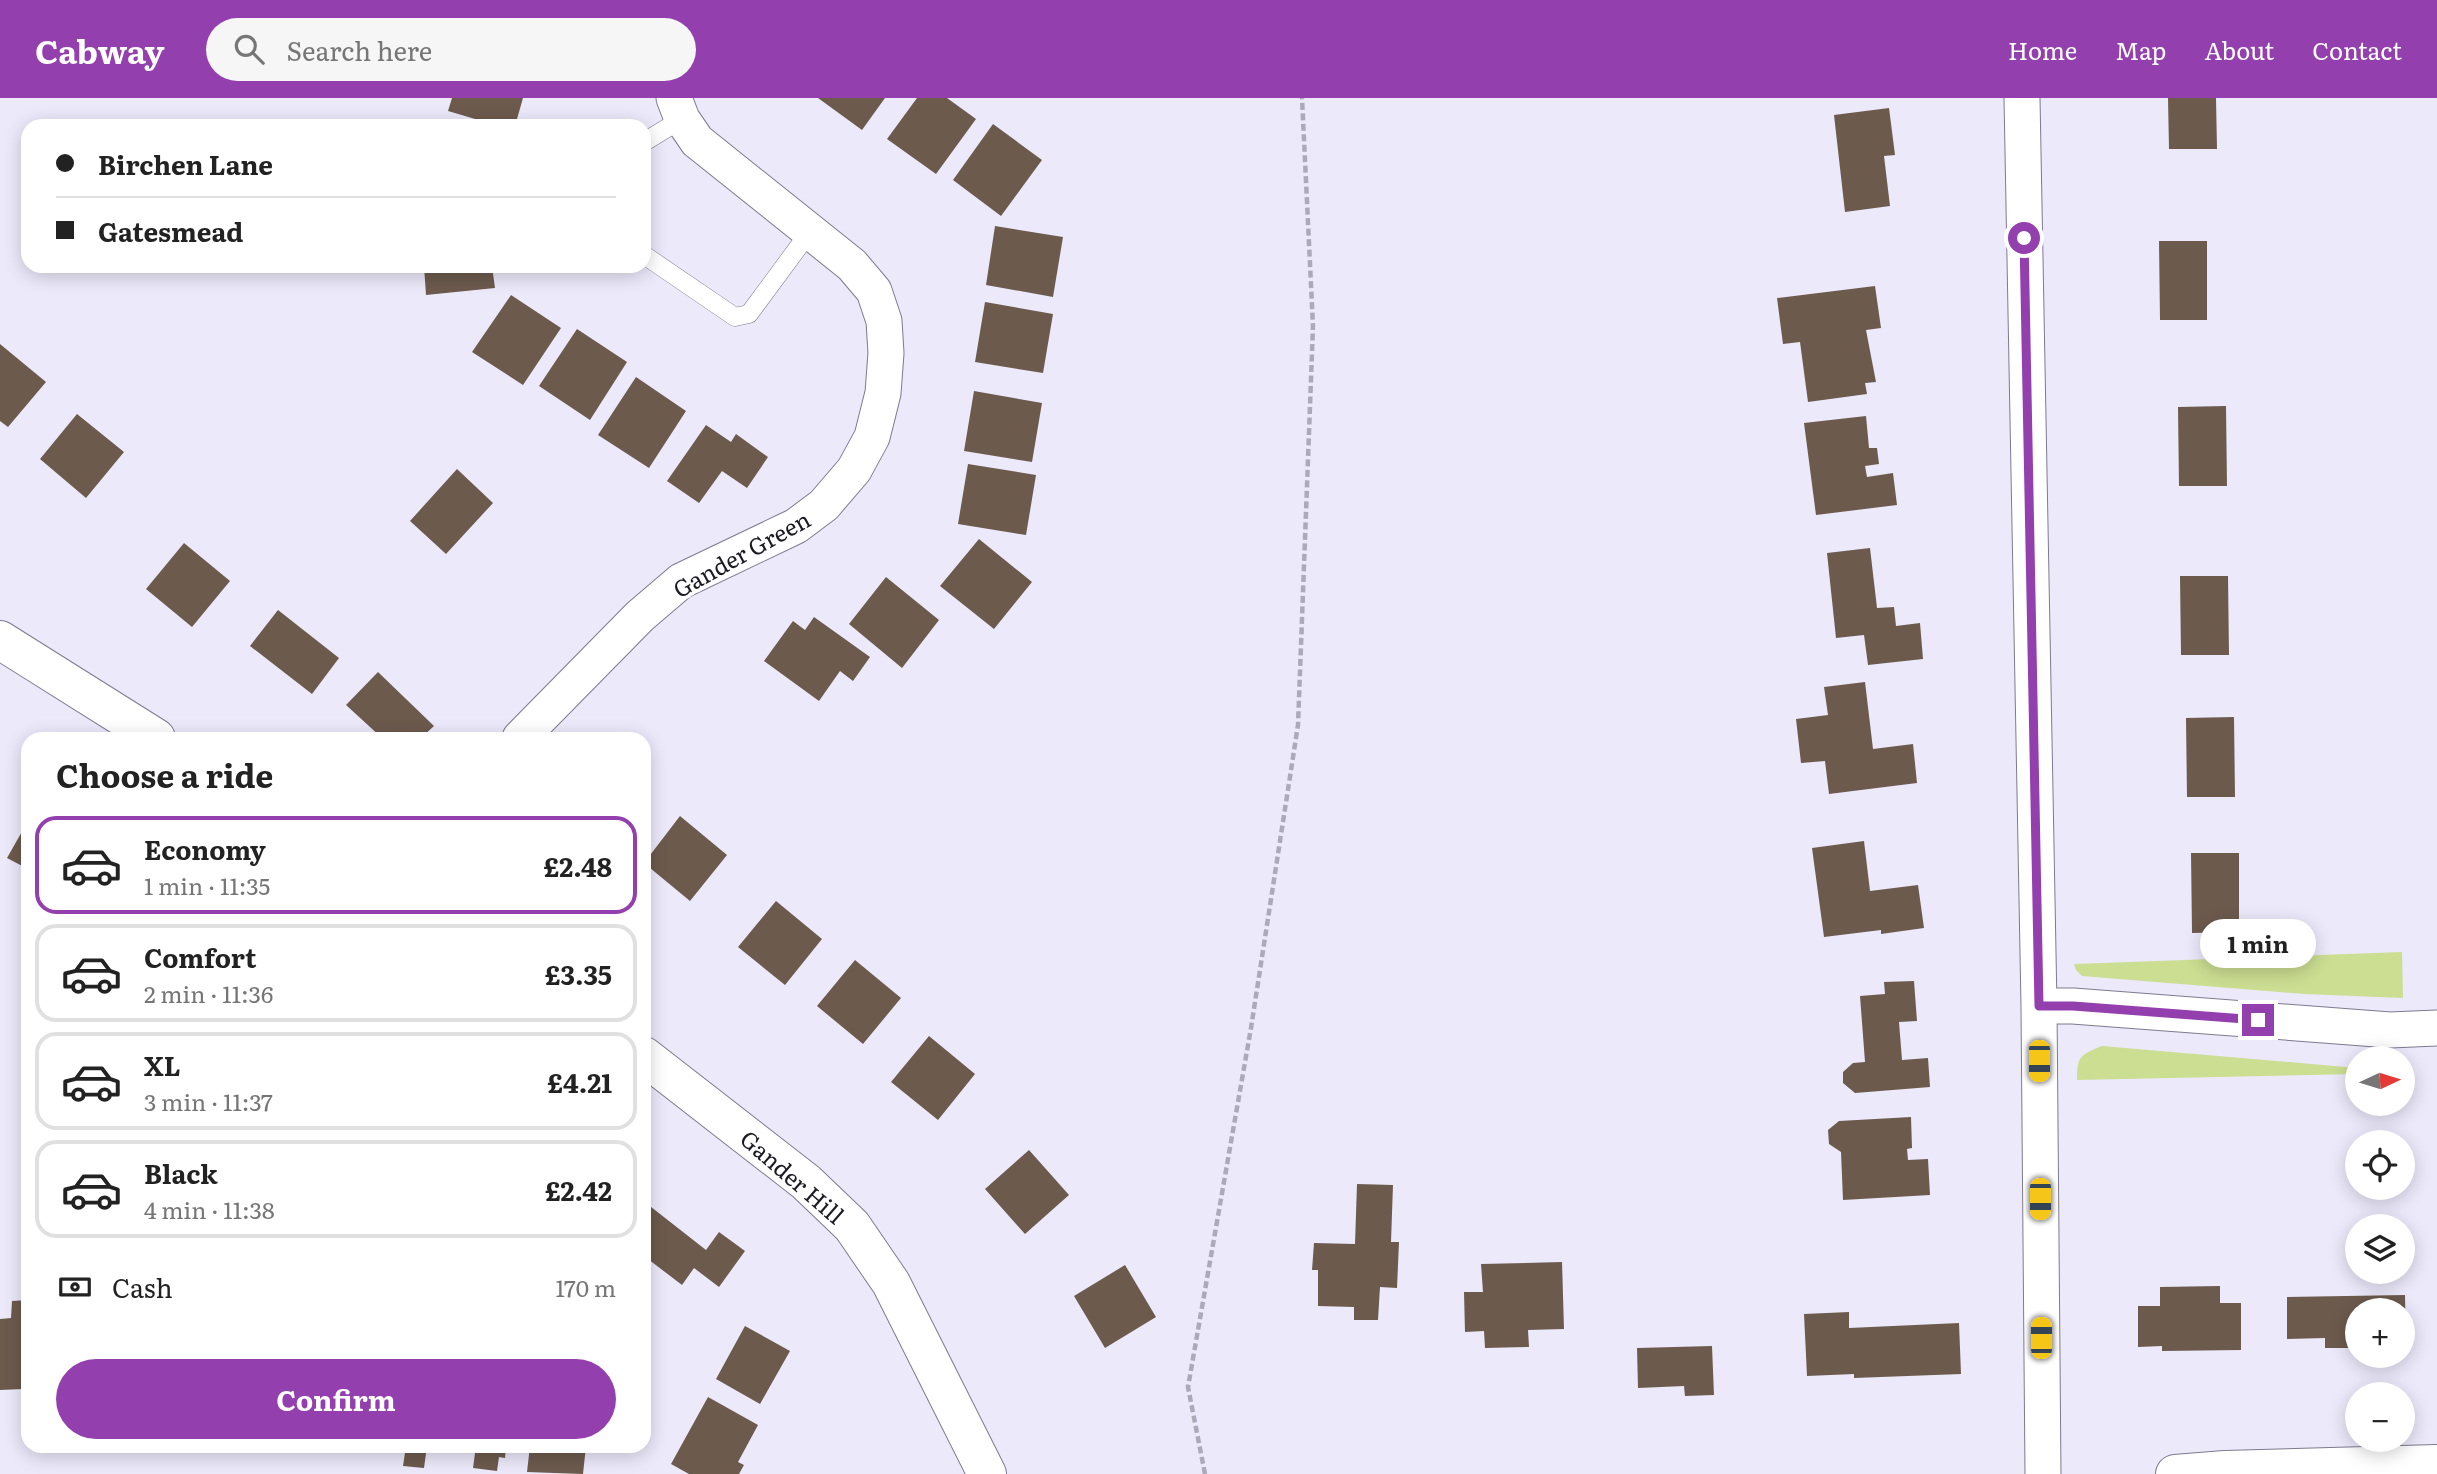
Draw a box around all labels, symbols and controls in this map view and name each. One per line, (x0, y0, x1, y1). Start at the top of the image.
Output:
search box (206, 18, 696, 81)
text: Cabway (35, 25, 164, 74)
icon: search (230, 30, 268, 68)
text: Search here (286, 30, 432, 69)
text: Home (2008, 32, 2077, 67)
text: Map (2115, 32, 2166, 67)
text: About (2204, 32, 2274, 67)
text: Contact (2312, 32, 2402, 67)
text: Birchen Lane (98, 144, 273, 183)
text: Gatesmead (98, 211, 243, 250)
route start (2008, 222, 2040, 254)
street label: Gander Green (666, 501, 816, 605)
text: Choose a ride (56, 750, 273, 798)
text: Economy (144, 829, 266, 868)
icon: car (60, 834, 123, 897)
text: £2.48 (544, 846, 612, 885)
text: 1 min · 11:35 (144, 868, 270, 902)
callout: 1 min (2200, 918, 2316, 968)
text: 1 min (2227, 926, 2289, 960)
text: Comfort (144, 937, 256, 976)
icon: car (60, 942, 123, 1005)
text: £3.35 (545, 954, 612, 993)
text: 2 min · 11:36 (144, 976, 273, 1010)
route end (2242, 1004, 2274, 1036)
car (2029, 1040, 2050, 1082)
text: XL (144, 1045, 181, 1084)
north arrow (2345, 1046, 2415, 1116)
map controls (2345, 1046, 2415, 1452)
icon: car (60, 1050, 123, 1113)
text: £4.21 (547, 1062, 612, 1101)
text: 3 min · 11:37 (144, 1084, 273, 1118)
street label: Gander Hill (734, 1121, 853, 1231)
button: locate (2345, 1130, 2415, 1200)
text: Black (144, 1153, 218, 1192)
icon: car (60, 1158, 123, 1221)
text: £2.42 (545, 1170, 612, 1209)
car (2030, 1178, 2051, 1220)
text: 4 min · 11:38 (144, 1192, 275, 1226)
button: layers (2345, 1214, 2415, 1284)
text: Cash (112, 1267, 173, 1306)
icon: cash (56, 1268, 94, 1306)
text: 170 m (555, 1270, 616, 1304)
button: + (2345, 1298, 2415, 1368)
car (2031, 1317, 2052, 1359)
button: Confirm (56, 1359, 616, 1439)
button: − (2345, 1382, 2415, 1452)

